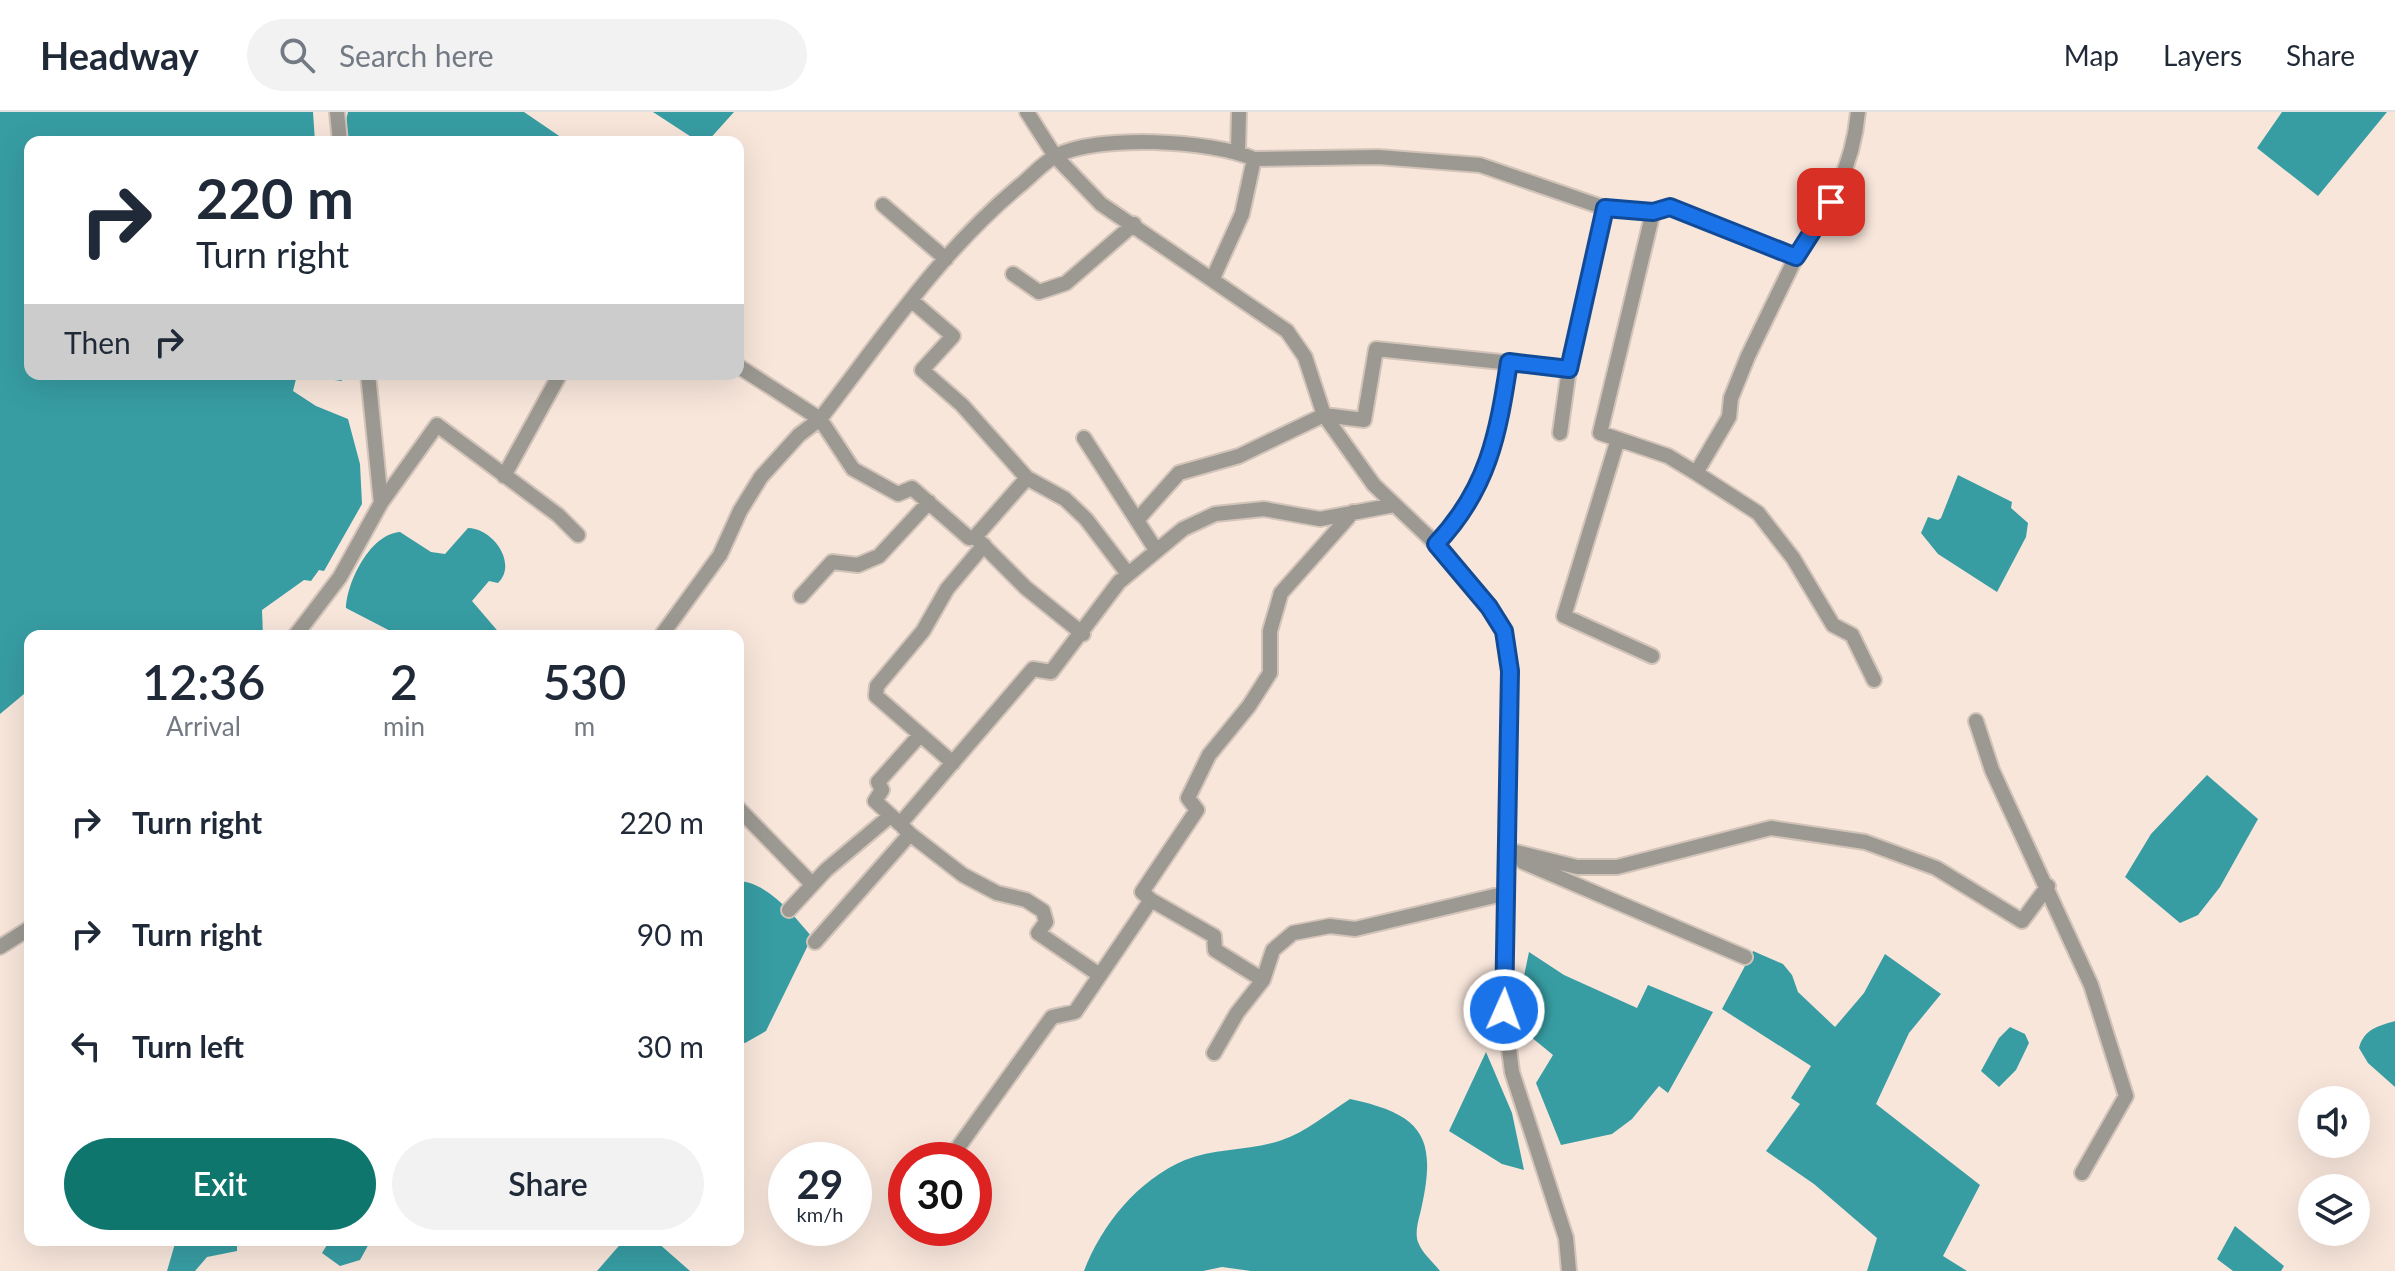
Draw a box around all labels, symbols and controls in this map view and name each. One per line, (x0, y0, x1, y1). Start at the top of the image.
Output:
search box (247, 19, 807, 91)
text: Headway (40, 32, 199, 78)
icon: search (275, 33, 319, 77)
text: Search here (339, 37, 494, 73)
text: Map (2064, 38, 2119, 72)
text: Layers (2163, 38, 2242, 72)
text: Share (2286, 38, 2355, 72)
text: 220 m (196, 164, 354, 231)
icon: right (64, 168, 168, 272)
pin (1797, 168, 1865, 236)
icon: arrive (1809, 180, 1853, 224)
text: Turn right (196, 232, 349, 276)
icon: right (147, 320, 191, 364)
text: Then (64, 324, 131, 360)
text: 12:36 (142, 653, 265, 710)
text: 2 (390, 653, 418, 710)
text: 530 (543, 653, 626, 710)
text: Arrival (166, 710, 241, 742)
text: min (383, 710, 425, 742)
text: m (574, 710, 595, 742)
icon: right (64, 800, 108, 844)
text: Turn right (132, 804, 262, 840)
text: 220 m (619, 804, 704, 840)
icon: right (64, 912, 108, 956)
text: Turn right (132, 916, 262, 952)
text: 90 m (637, 916, 704, 952)
position arrow (1462, 968, 1546, 1052)
icon: left (64, 1024, 108, 1068)
text: Turn left (132, 1028, 244, 1064)
text: 30 m (637, 1028, 704, 1064)
map controls (2298, 1086, 2370, 1246)
button: sound (2298, 1086, 2370, 1158)
button: Exit (64, 1138, 376, 1230)
button: Share (392, 1138, 704, 1230)
speed limit sign: 30 (888, 1142, 992, 1246)
text: 29 (797, 1160, 843, 1208)
button: layers (2298, 1174, 2370, 1246)
text: km/h (797, 1202, 843, 1226)

